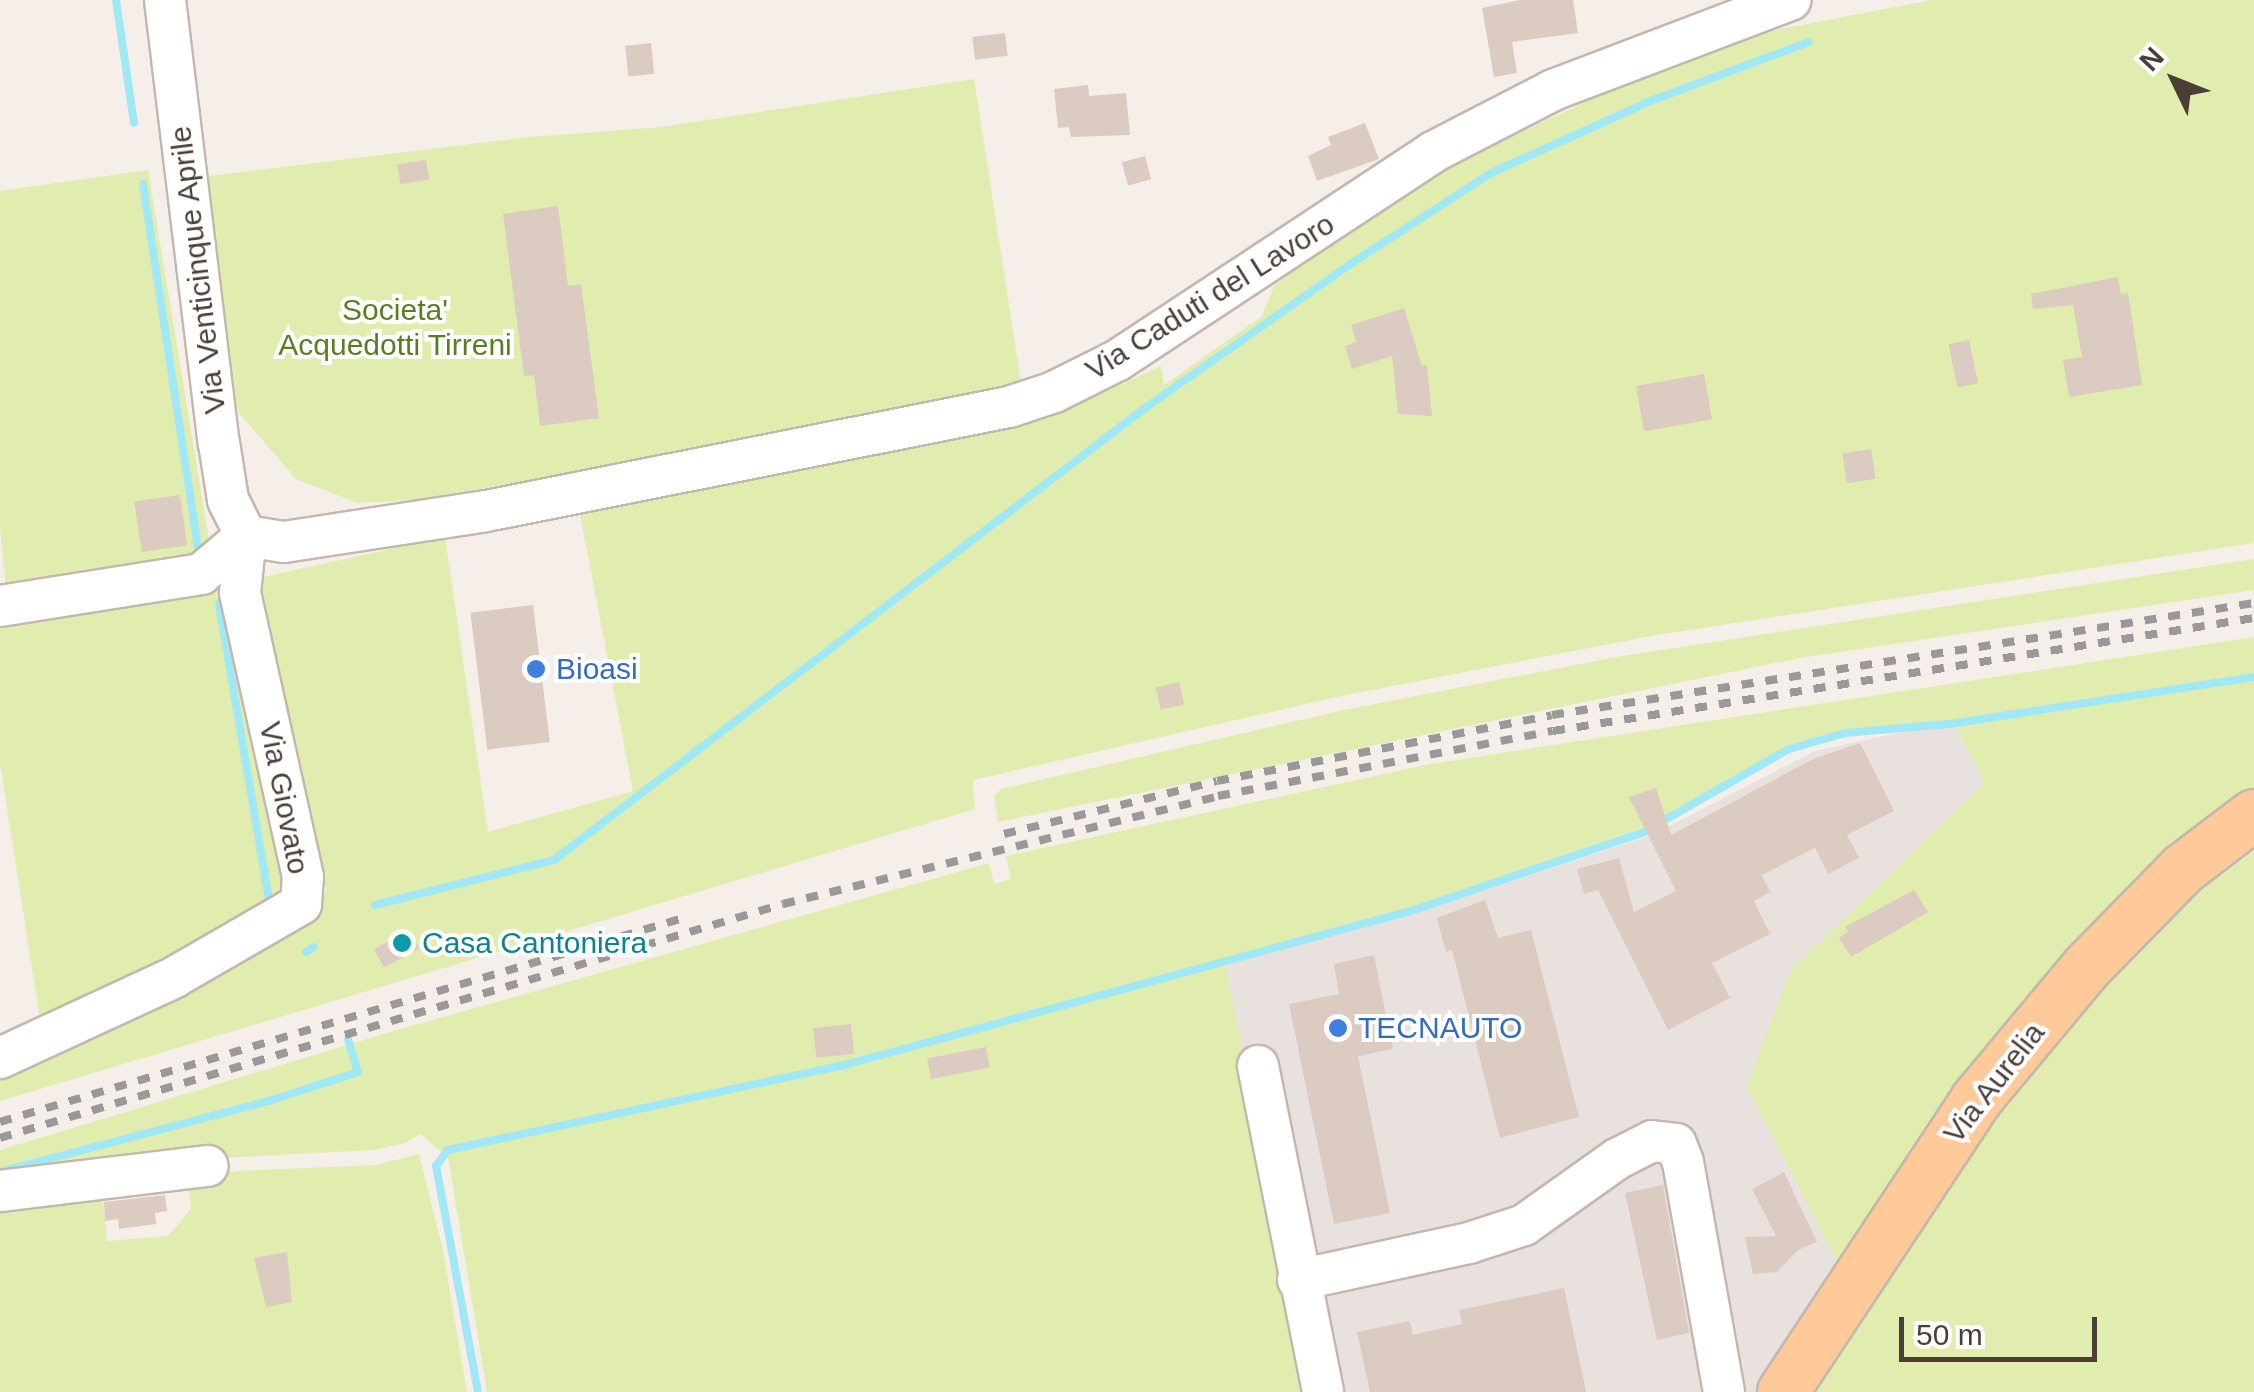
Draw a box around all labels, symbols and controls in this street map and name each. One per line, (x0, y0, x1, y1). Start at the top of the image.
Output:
north arrow (2124, 30, 2224, 130)
text: N (2133, 41, 2170, 77)
street label: Via Venticinque Aprile (162, 123, 234, 417)
street label: Via Caduti del Lavoro (1079, 206, 1341, 388)
park label: Societa' Acquedotti Tirreni (278, 292, 512, 362)
place label: Bioasi (556, 651, 638, 687)
marker: Bioasi (525, 658, 547, 680)
street label: Via Giovato (252, 719, 316, 877)
place label: Casa Cantoniera (422, 925, 647, 961)
marker: Casa Cantoniera (391, 932, 413, 954)
place label: TECNAUTO (1358, 1010, 1522, 1046)
street label: Via Aurelia (1935, 1015, 2053, 1151)
marker: TECNAUTO (1327, 1017, 1349, 1039)
scale bar (1904, 1297, 2102, 1359)
text: 50 m (1916, 1318, 1983, 1351)

